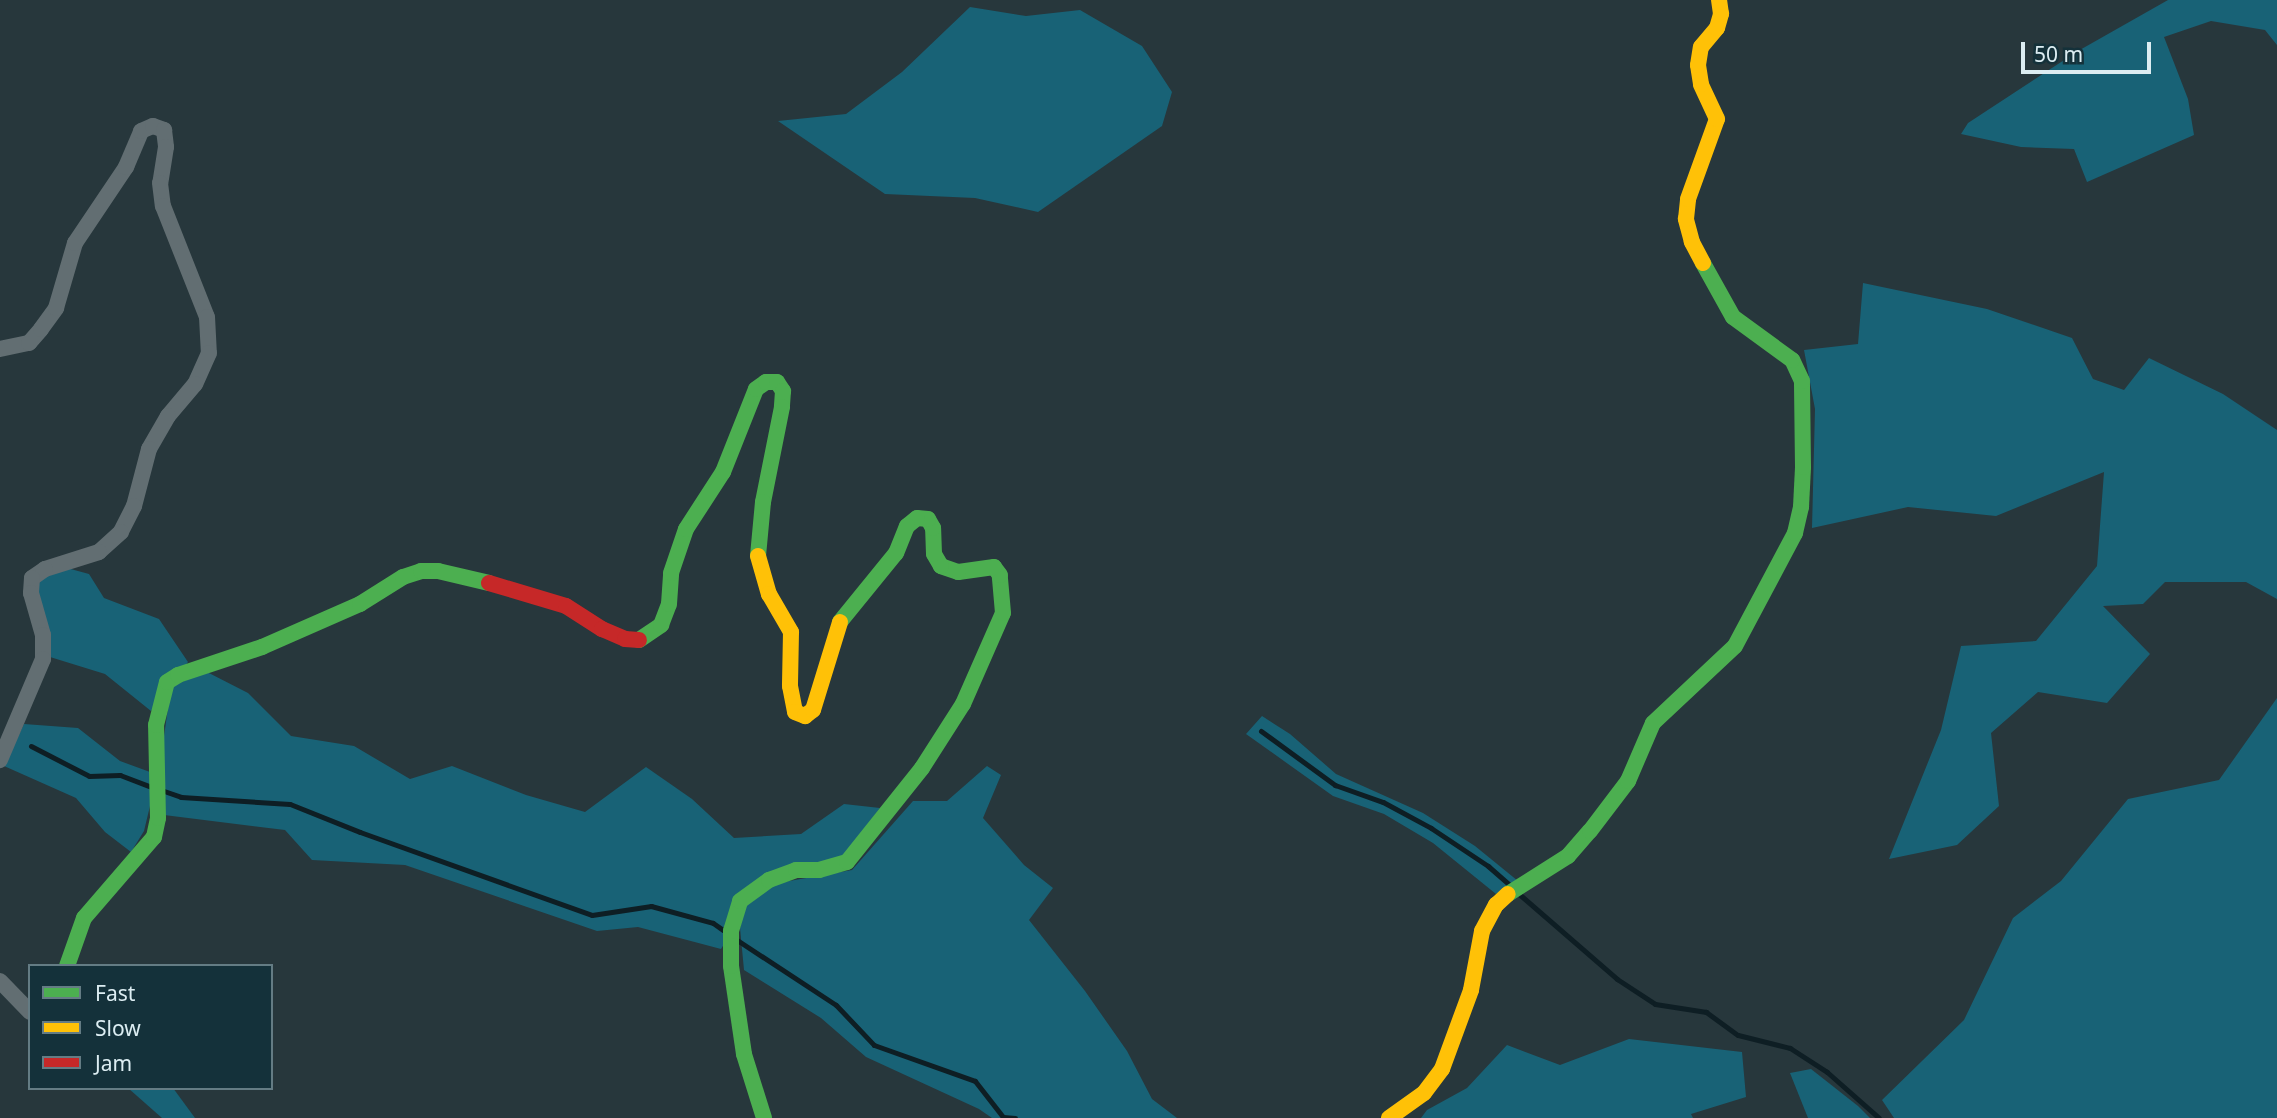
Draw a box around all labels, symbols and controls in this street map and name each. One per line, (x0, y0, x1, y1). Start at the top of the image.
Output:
scale bar (2025, 28, 2154, 72)
text: 50 m (2034, 40, 2083, 68)
legend (28, 964, 273, 1090)
text: Fast (95, 979, 135, 1007)
text: Slow (95, 1014, 141, 1042)
text: Jam (95, 1049, 132, 1077)

